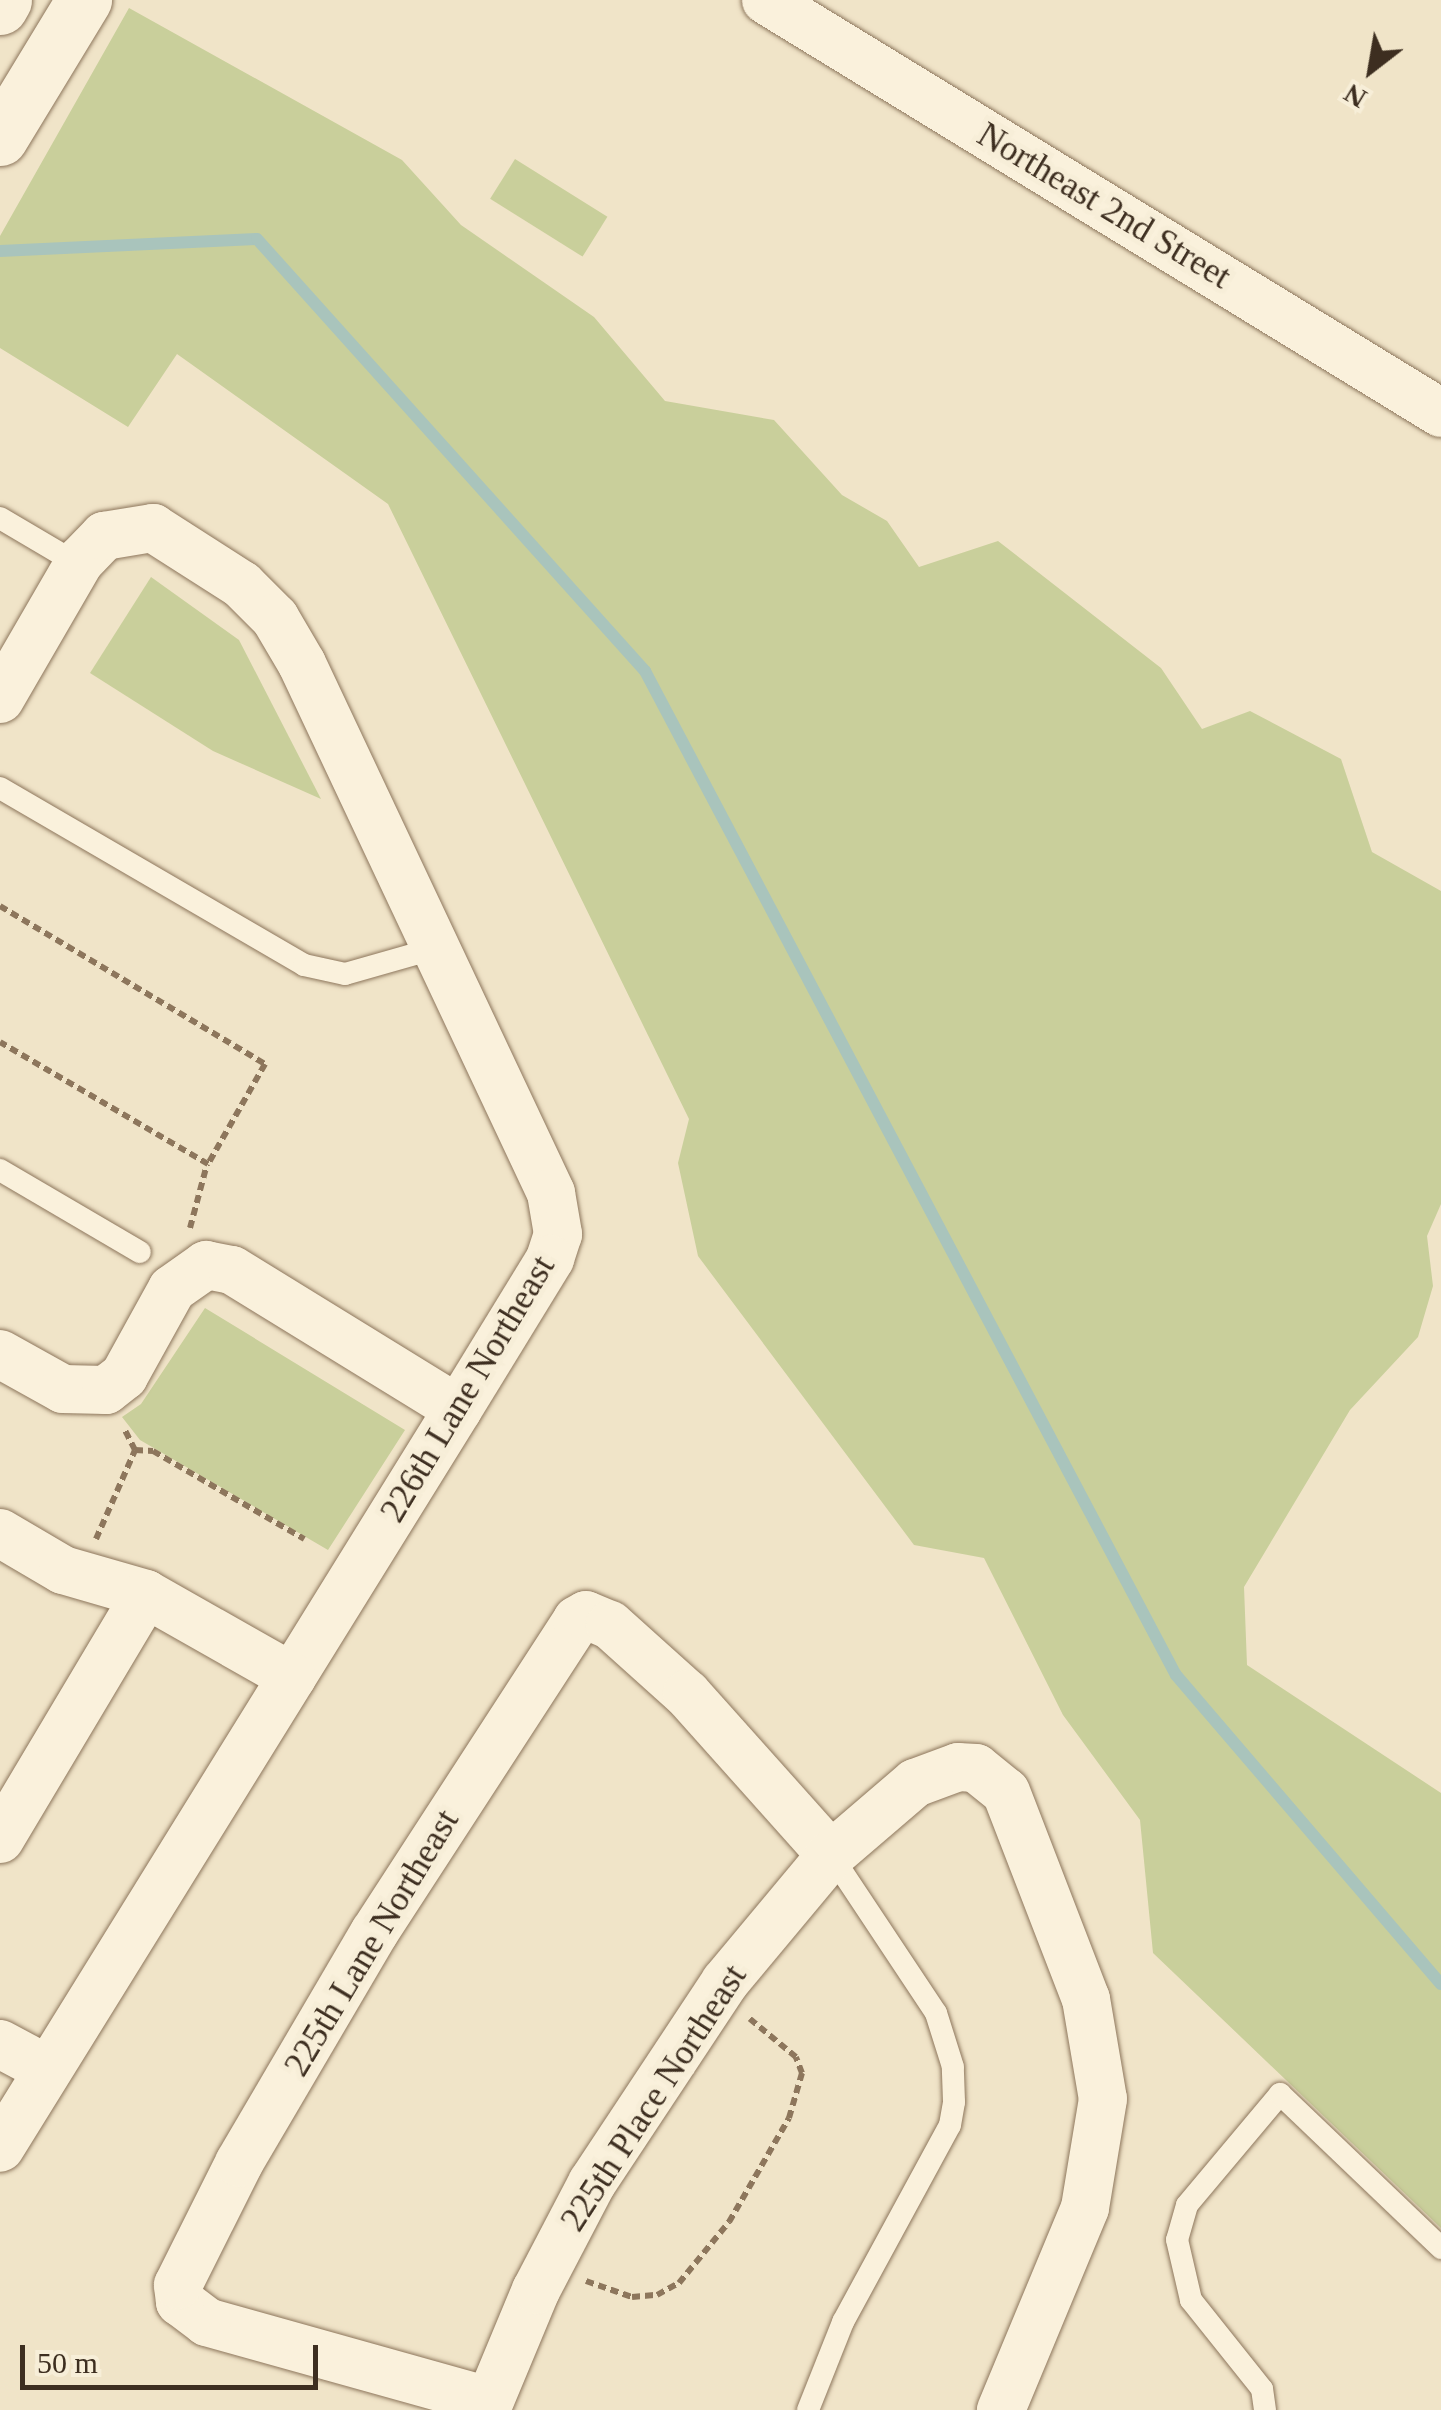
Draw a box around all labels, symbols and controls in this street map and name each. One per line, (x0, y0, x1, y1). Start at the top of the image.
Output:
north arrow (1321, 20, 1421, 120)
text: N (1339, 78, 1372, 115)
street label: Northeast 2nd Street (970, 114, 1238, 298)
street label: 226th Lane Northeast (372, 1248, 564, 1530)
street label: 225th Lane Northeast (276, 1802, 468, 2084)
street label: 225th Place Northeast (552, 1957, 756, 2239)
scale bar (25, 2325, 322, 2387)
text: 50 m (37, 2346, 98, 2379)

